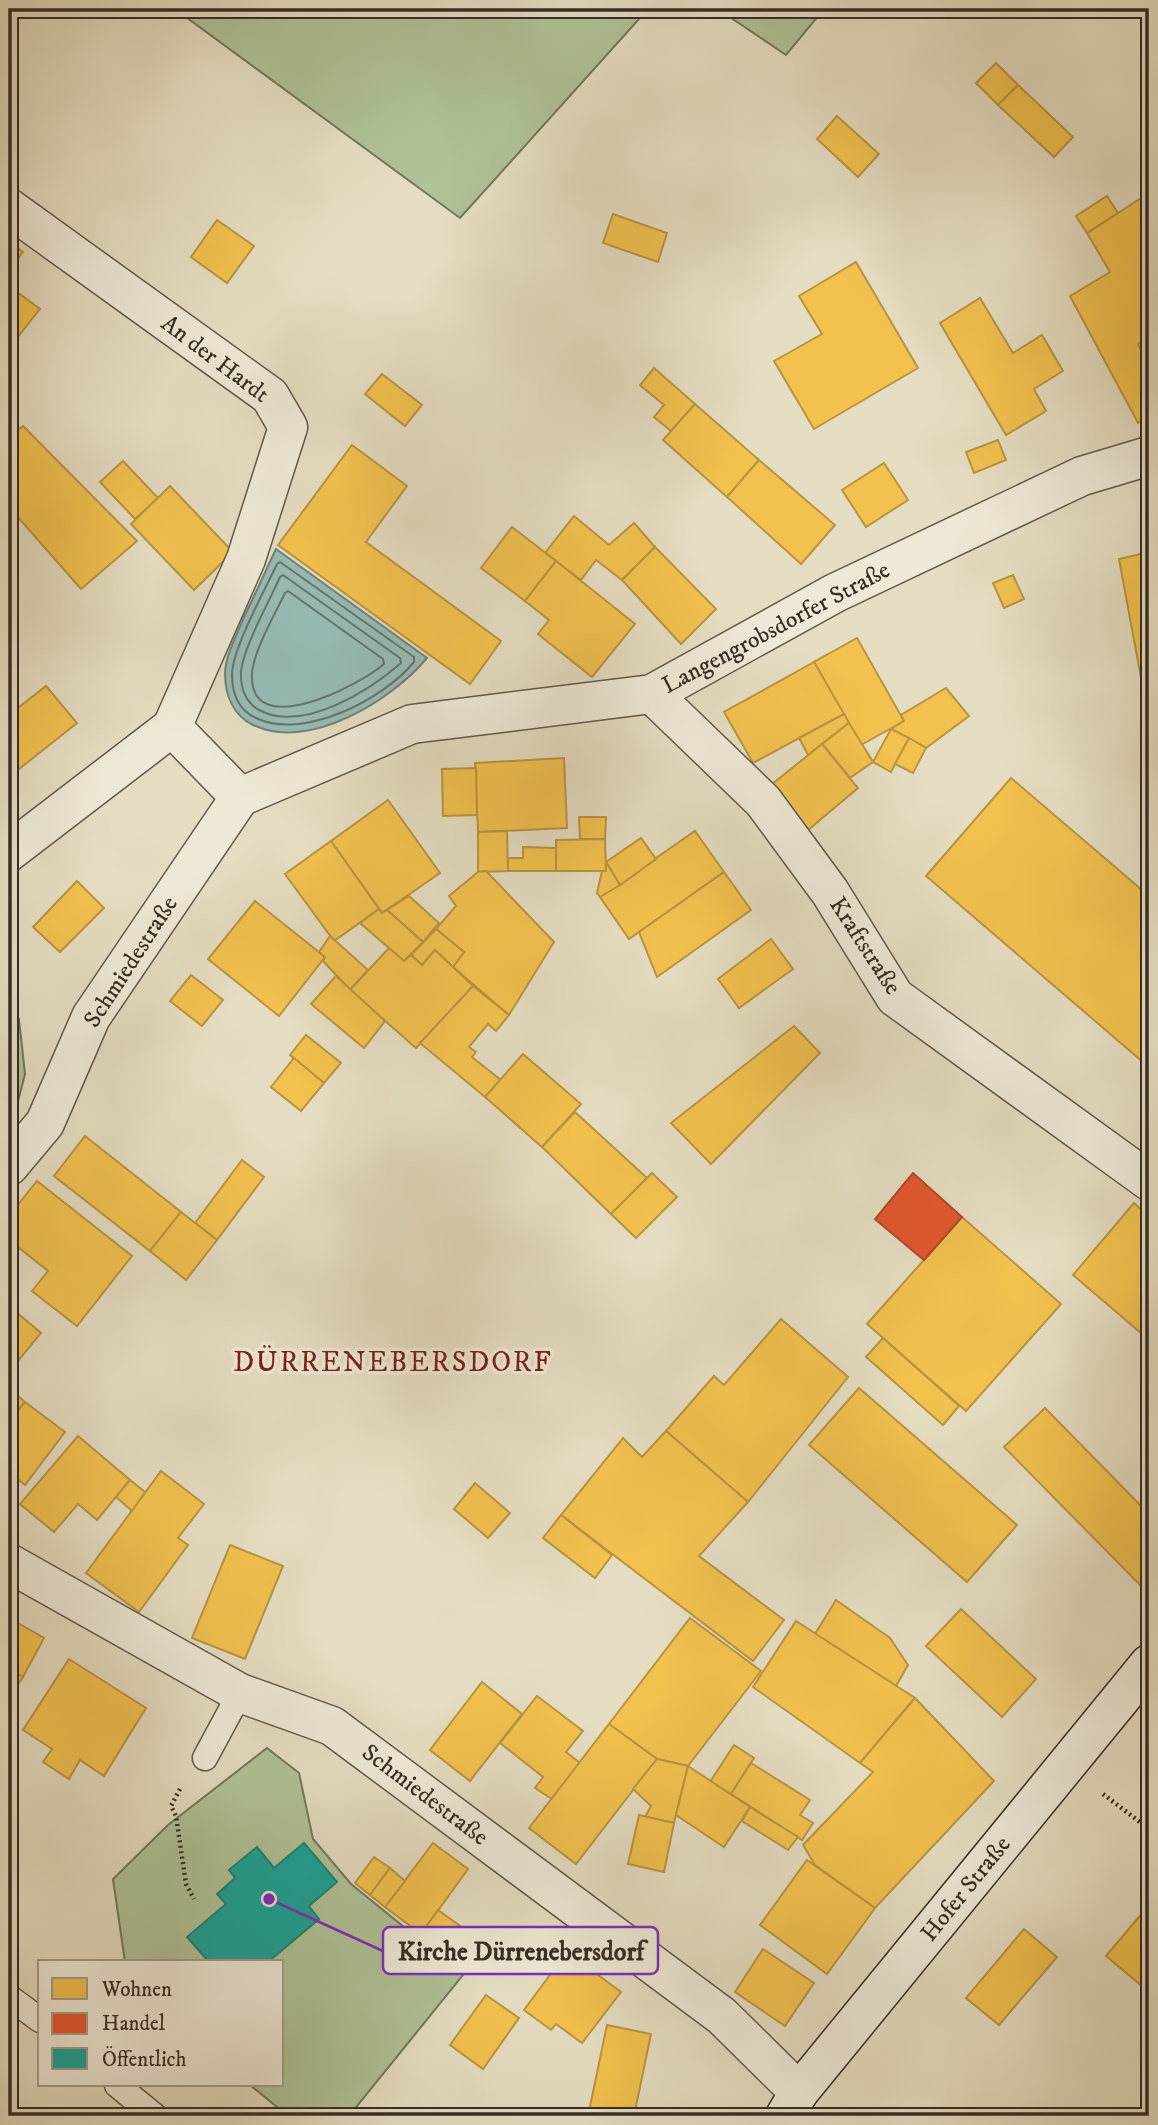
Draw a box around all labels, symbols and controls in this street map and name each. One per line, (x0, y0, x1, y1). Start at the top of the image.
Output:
street label: An der Hardt (155, 309, 275, 410)
street label: Langengrobsdorfer Straße (657, 555, 895, 701)
street label: Schmiedestraße (77, 891, 185, 1033)
street label: Kraftstraße (822, 891, 908, 1001)
district label: DÜRRENEBERSDORF (233, 1345, 553, 1380)
street label: Schmiedestraße (356, 1738, 494, 1852)
street label: Hofer Straße (914, 1830, 1018, 1948)
callout: Kirche Dürrenebersdorf (383, 1927, 658, 1974)
text: Kirche Dürrenebersdorf (398, 1936, 649, 1969)
legend (38, 1960, 284, 2086)
text: Wohnen (101, 1977, 172, 2003)
text: Handel (102, 2011, 166, 2037)
text: Öffentlich (102, 2046, 187, 2073)

